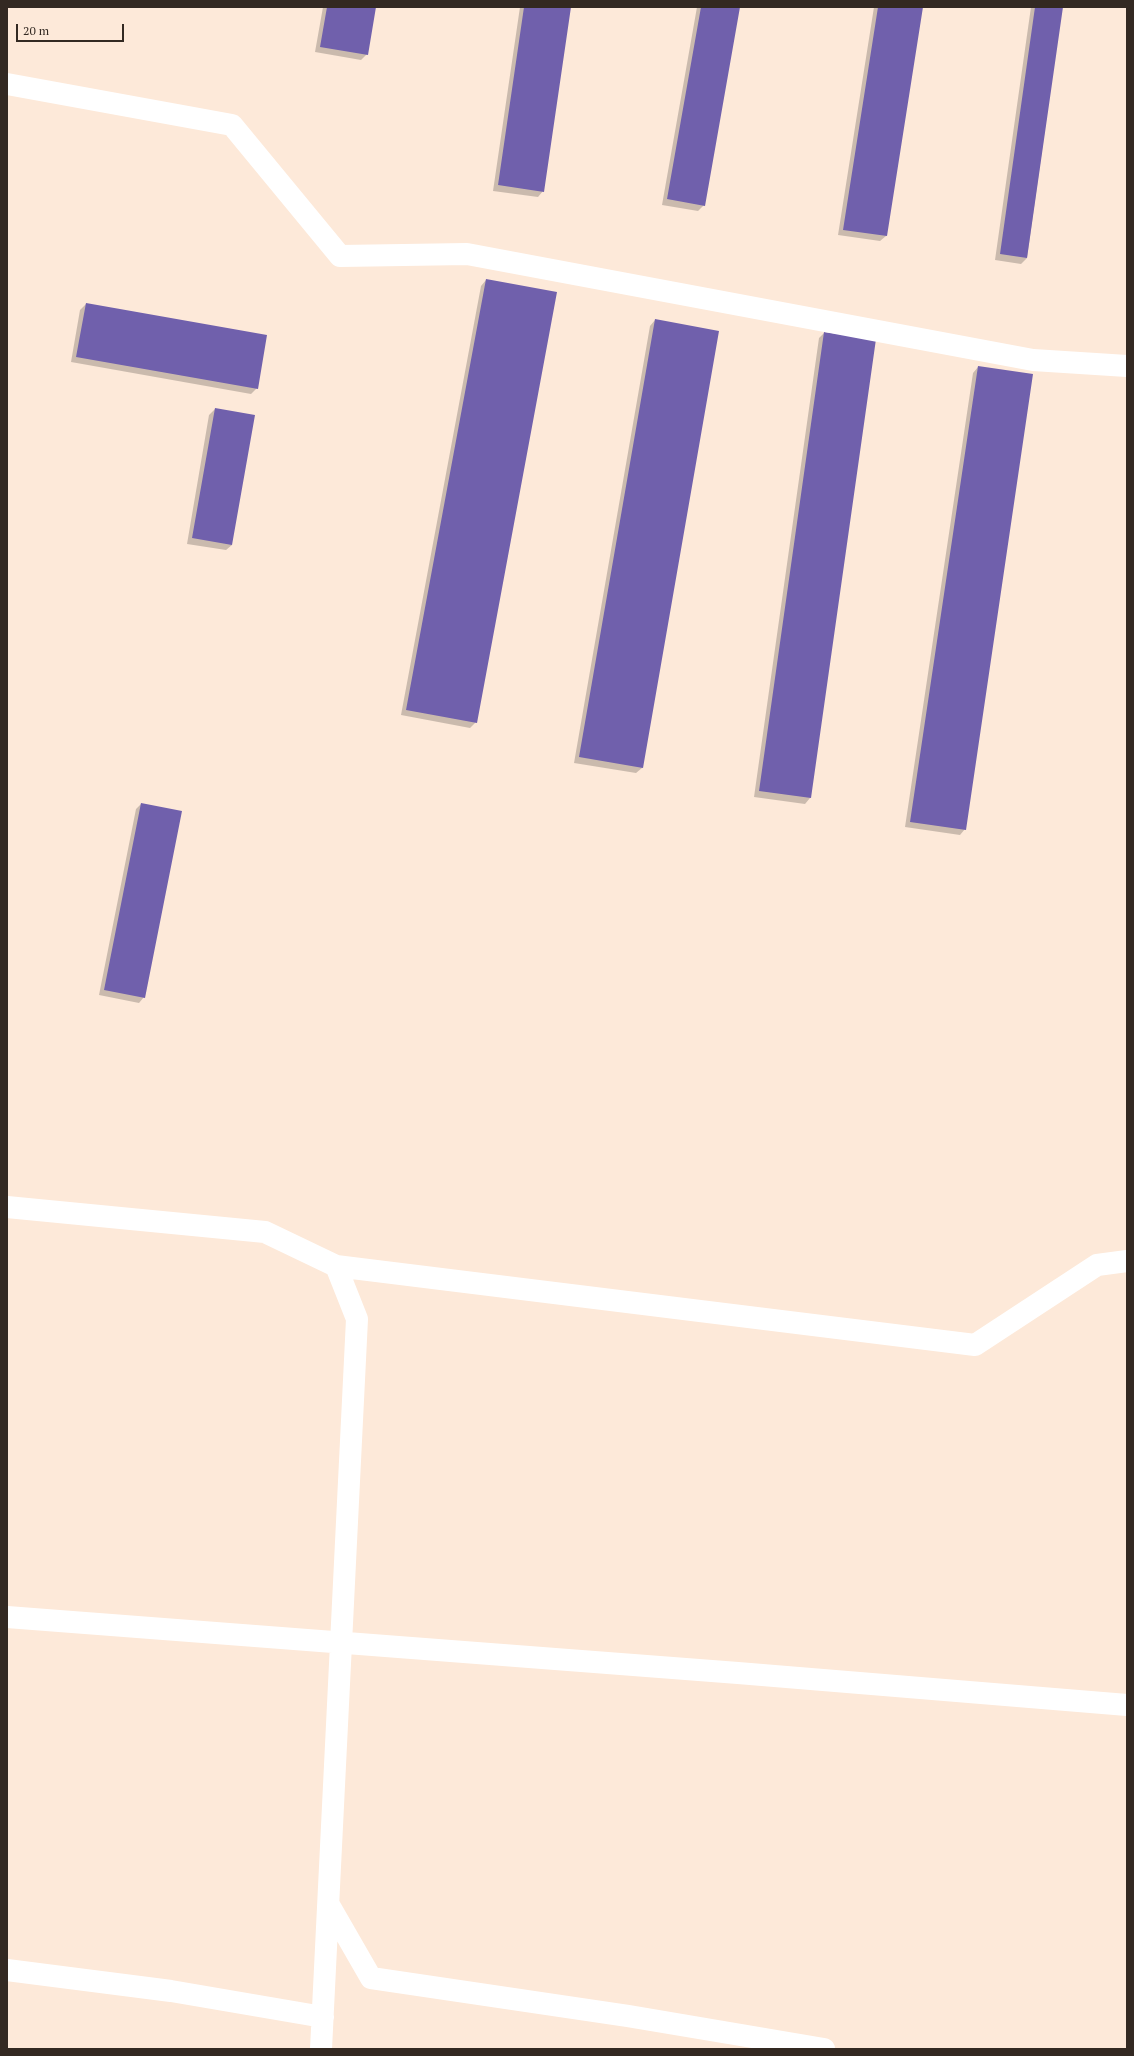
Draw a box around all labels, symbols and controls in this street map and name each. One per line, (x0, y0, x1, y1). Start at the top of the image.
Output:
scale bar (18, 16, 126, 42)
text: 20 m (23, 23, 49, 38)

